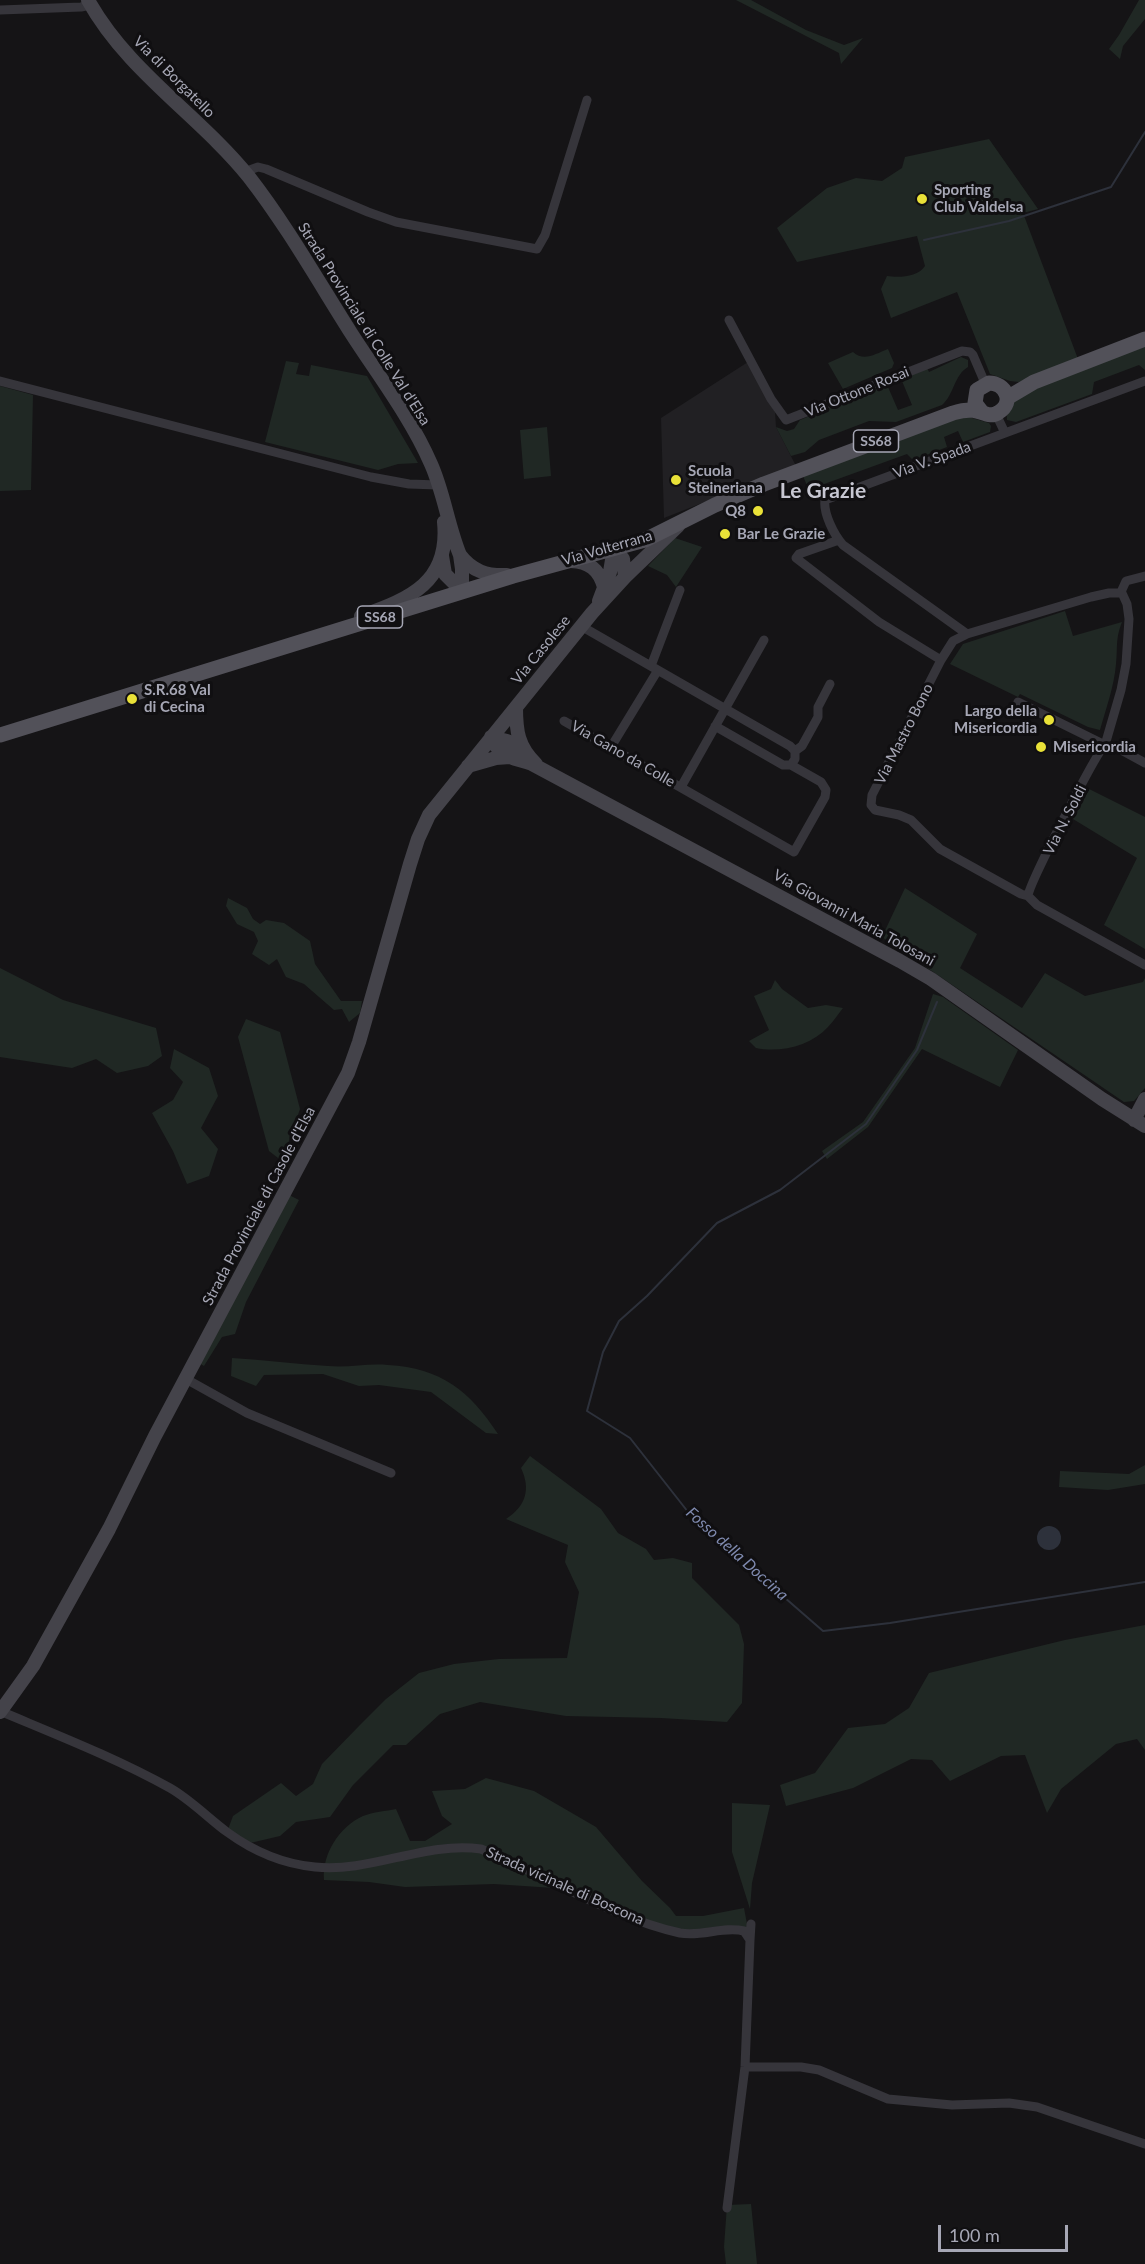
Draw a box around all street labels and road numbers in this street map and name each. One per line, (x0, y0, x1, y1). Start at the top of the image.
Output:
street label: Via di Borgatello (129, 32, 219, 122)
street label: Strada Provinciale di Colle Val d'Elsa (294, 219, 434, 429)
street label: Via Ottone Rosai (802, 363, 912, 421)
road number: SS68 (854, 430, 898, 452)
street label: Via V. Spada (891, 438, 973, 482)
street label: Via Volterrana (560, 526, 654, 570)
road number: SS68 (358, 606, 403, 628)
street label: Via Casolese (508, 612, 574, 688)
street label: Via Mastro Bono (871, 681, 937, 787)
street label: Via Gano da Colle (568, 717, 678, 791)
street label: Via N. Soldi (1040, 782, 1090, 858)
street label: Via Giovanni Maria Tolosani (770, 866, 938, 970)
street label: Strada Provinciale di Casole d'Elsa (199, 1104, 319, 1308)
street label: Strada vicinale di Boscona (483, 1843, 647, 1929)

